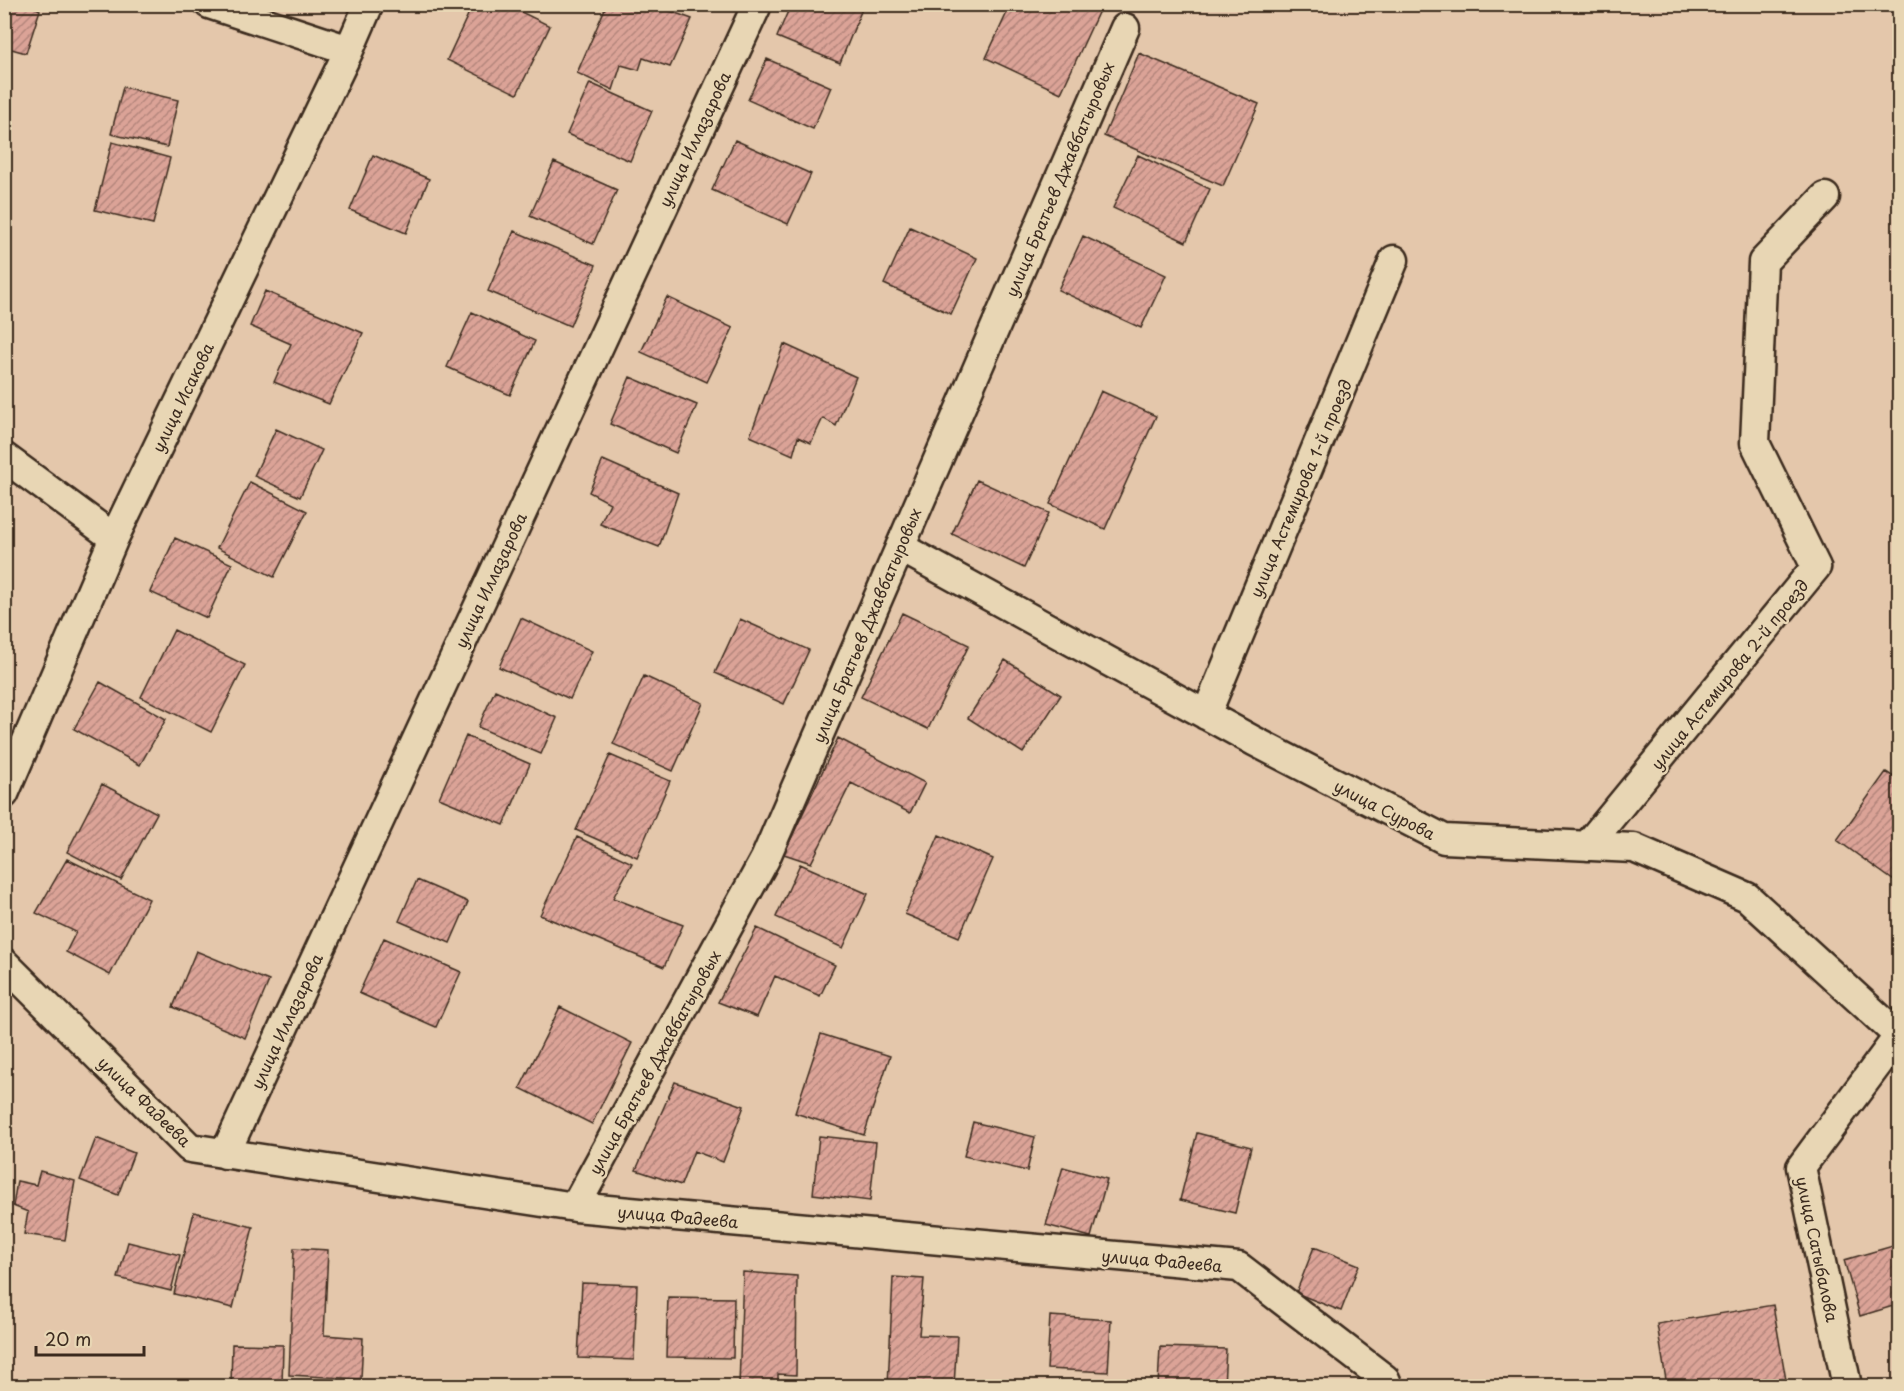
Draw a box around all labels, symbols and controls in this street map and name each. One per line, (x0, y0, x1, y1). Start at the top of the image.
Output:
street label: улица Братьев Джавбатыровых (999, 58, 1119, 300)
street label: улица Иллазарова (652, 67, 736, 211)
street label: улица Исакова (145, 338, 219, 456)
street label: улица Астемирова 1-й проезд (1243, 375, 1357, 601)
street label: улица Братьев Джавбатыровых (806, 504, 926, 746)
street label: улица Иллазарова (448, 508, 532, 652)
street label: улица Астемирова 2-й проезд (1645, 574, 1813, 774)
street label: улица Сурова (1330, 773, 1440, 845)
street label: улица Братьев Джавбатыровых (582, 946, 726, 1178)
street label: улица Иллазарова (244, 949, 328, 1093)
street label: улица Фадеева (93, 1050, 197, 1152)
street label: улица Сатыбалова (1791, 1174, 1845, 1324)
street label: улица Фадеева (617, 1199, 739, 1233)
street label: улица Фадеева (1101, 1243, 1223, 1277)
scale bar (36, 1319, 144, 1357)
text: 20 m (45, 1325, 91, 1352)

